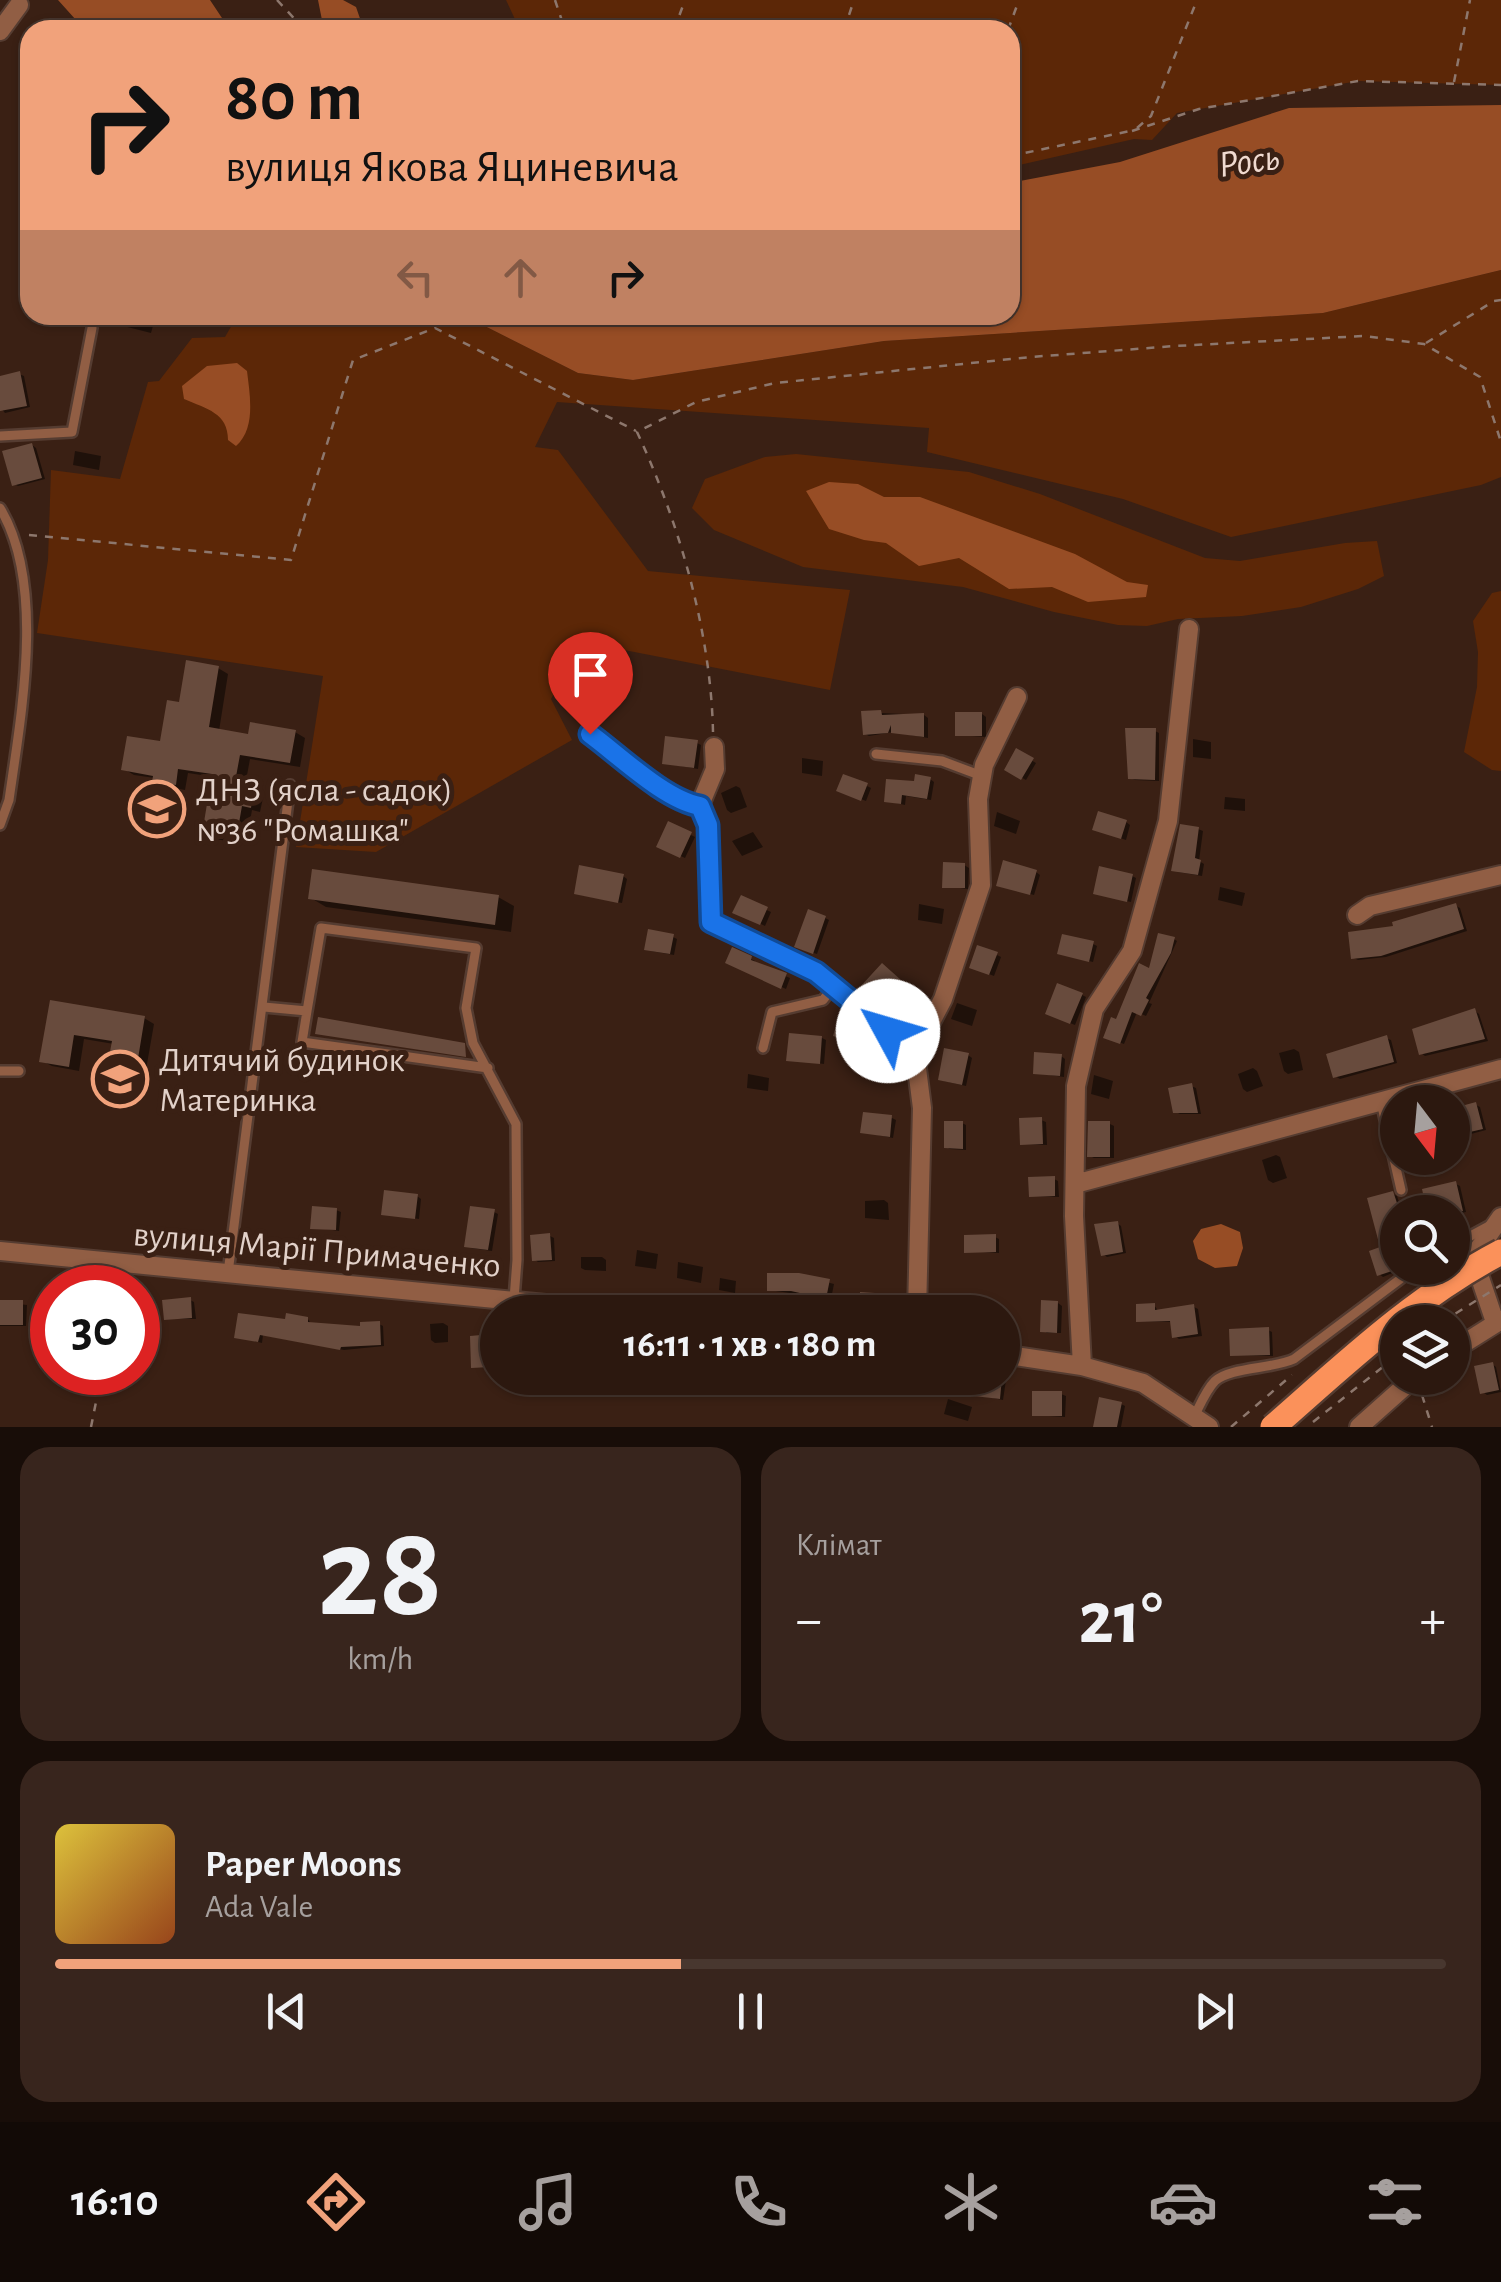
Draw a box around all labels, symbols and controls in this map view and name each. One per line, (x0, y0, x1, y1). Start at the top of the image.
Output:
icon: right (60, 60, 190, 190)
text: 80 m (225, 63, 363, 133)
water label: Рось (1216, 139, 1282, 185)
text: вулиця Якова Яциневича (225, 145, 679, 190)
icon: left (388, 250, 443, 305)
icon: ahead (493, 250, 548, 305)
icon: right (598, 250, 653, 305)
pin (548, 632, 633, 735)
icon: arrive (563, 647, 618, 702)
place label: ДНЗ (ясла - садок) №36 "Ромашка" (196, 773, 453, 848)
school or university icon: ДНЗ (ясла - садок) №36 "Ромашка" (127, 779, 187, 839)
position arrow (836, 979, 940, 1083)
place label: Дитячий будинок Материнка (159, 1043, 405, 1118)
school or university icon: Дитячий будинок Материнка (90, 1049, 150, 1109)
north arrow (1380, 1085, 1470, 1175)
map controls (1380, 1085, 1470, 1395)
button: search (1380, 1195, 1470, 1285)
street label: вулиця Марії Примаченко (132, 1217, 502, 1284)
speed limit sign: 30 (30, 1265, 160, 1395)
button: layers (1380, 1305, 1470, 1395)
text: 16:11 · 1 хв · 180 m (624, 1326, 876, 1364)
text: 28 (318, 1510, 443, 1640)
text: Клімат (796, 1529, 882, 1561)
text: 21° (1079, 1582, 1163, 1657)
text: − (796, 1593, 822, 1648)
text: + (1420, 1593, 1446, 1648)
text: km/h (347, 1643, 413, 1675)
text: Paper Moons (205, 1846, 402, 1884)
text: Ada Vale (205, 1891, 313, 1923)
icon: previous (259, 1984, 314, 2039)
icon: pause (723, 1984, 778, 2039)
icon: next (1187, 1984, 1242, 2039)
icon: directions (301, 2167, 371, 2237)
icon: music (513, 2167, 583, 2237)
icon: phone (724, 2167, 794, 2237)
icon: climate (936, 2167, 1006, 2237)
icon: car (1148, 2167, 1218, 2237)
icon: filters (1360, 2167, 1430, 2237)
text: 16:10 (71, 2179, 159, 2224)

